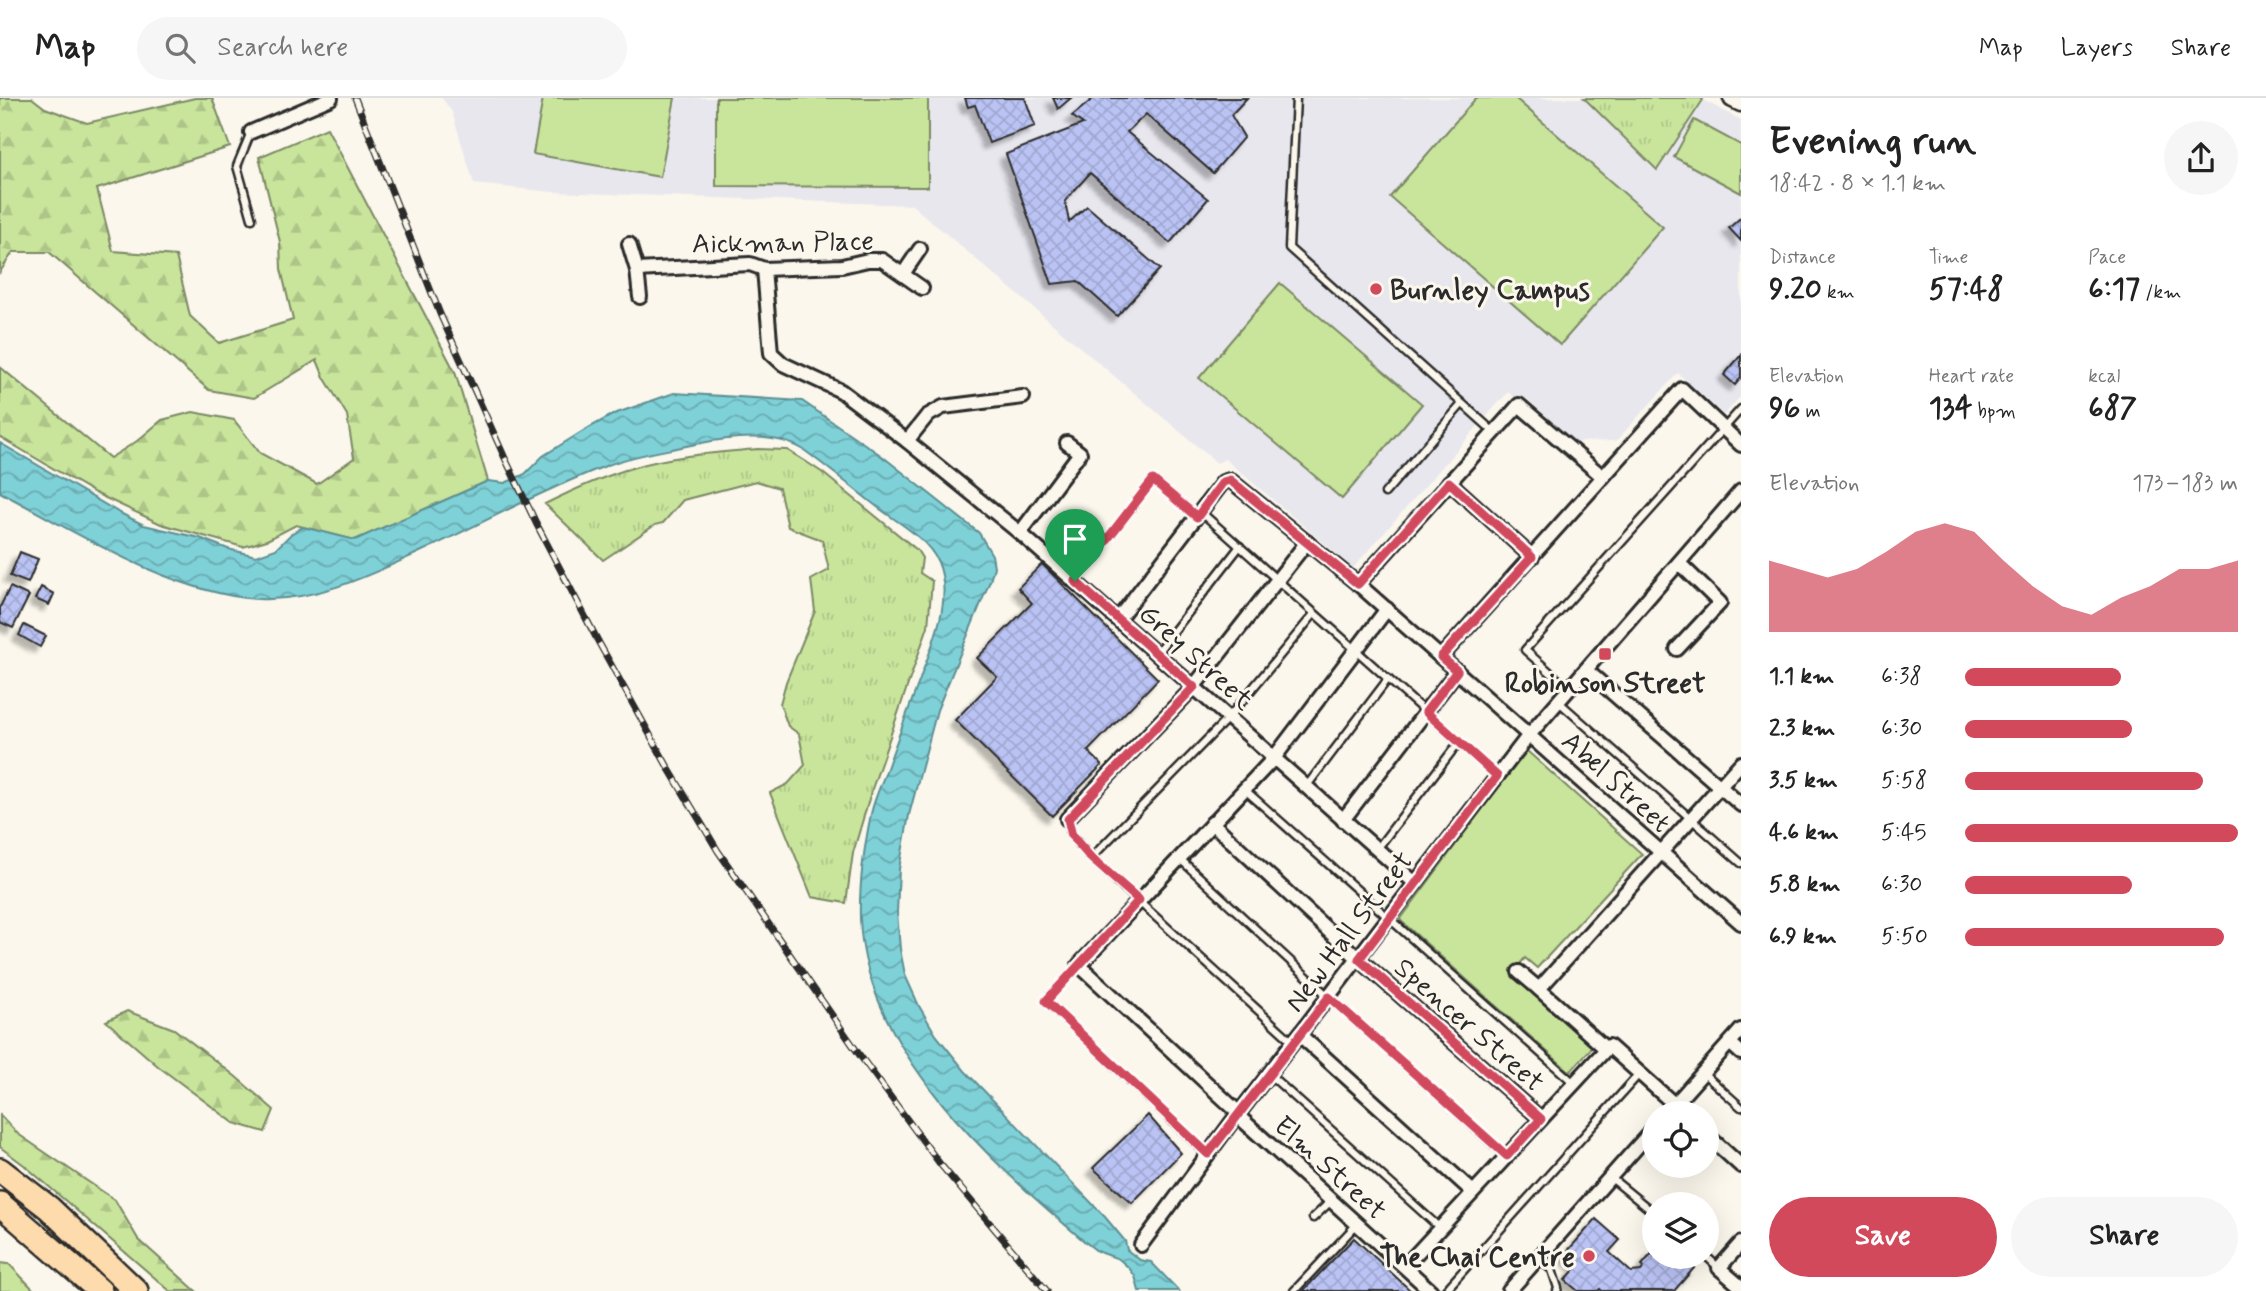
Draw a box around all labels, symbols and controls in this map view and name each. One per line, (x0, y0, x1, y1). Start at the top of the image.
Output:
search box (137, 17, 627, 80)
text: Map (35, 26, 95, 70)
icon: search (161, 29, 199, 67)
text: Search here (217, 31, 348, 65)
text: Map (1979, 33, 2023, 64)
text: Layers (2061, 33, 2133, 64)
text: Share (2171, 33, 2231, 64)
text: Evening run (1769, 118, 1976, 167)
button: share (2164, 121, 2238, 195)
text: 18:42 · 8 × 1.1 km (1769, 169, 1946, 199)
street label: Aickman Place (692, 223, 874, 264)
text: Distance (1769, 245, 1836, 270)
text: Time (1929, 245, 1968, 270)
text: Pace (2088, 245, 2126, 270)
text: 9.20 (1769, 270, 1822, 309)
text: 57:48 (1929, 270, 2004, 309)
text: 6:17 (2088, 270, 2140, 309)
place label: Burnley Campus (1390, 273, 1590, 310)
text: km (1822, 280, 1855, 305)
text: /km (2140, 280, 2181, 305)
marker: Burnley Campus (1368, 281, 1384, 297)
text: Elevation (1769, 364, 1844, 389)
text: Heart rate (1929, 364, 2014, 389)
text: kcal (2088, 364, 2120, 389)
text: 96 (1769, 389, 1800, 428)
text: 134 (1929, 389, 1972, 428)
text: 687 (2088, 389, 2137, 428)
text: m (1800, 399, 1821, 424)
text: bpm (1972, 399, 2016, 424)
text: Elevation (1769, 469, 1860, 499)
text: 173–183 m (2132, 469, 2238, 499)
pin (1045, 509, 1105, 581)
icon: arrive (1056, 520, 1094, 558)
street label: Grey Street (1130, 596, 1261, 720)
marker: Robinson Street (1597, 646, 1613, 662)
text: 1.1 km (1769, 662, 1834, 692)
text: 6:38 (1881, 662, 1922, 692)
place label: Robinson Street (1505, 666, 1705, 703)
text: 2.3 km (1769, 714, 1835, 744)
text: 6:30 (1881, 714, 1922, 744)
street label: Abel Street (1553, 724, 1678, 842)
text: 3.5 km (1769, 766, 1838, 796)
text: 5:58 (1881, 766, 1927, 796)
text: 4.6 km (1769, 818, 1839, 848)
text: 5:45 (1881, 818, 1927, 848)
street label: New Hall Street (1277, 845, 1423, 1020)
text: 5.8 km (1769, 870, 1840, 900)
text: 6:30 (1881, 870, 1922, 900)
text: 6.9 km (1769, 922, 1837, 952)
text: 5:50 (1881, 922, 1928, 952)
street label: Spencer Street (1385, 950, 1551, 1101)
map controls (1642, 1101, 1719, 1269)
button: locate (1642, 1101, 1719, 1178)
street label: Elm Street (1265, 1109, 1393, 1229)
button: layers (1642, 1192, 1719, 1269)
button: Save (1769, 1197, 1997, 1277)
button: Share (2011, 1197, 2238, 1277)
place label: The Chai Centre (1379, 1240, 1575, 1277)
marker: The Chai Centre (1581, 1248, 1597, 1264)

